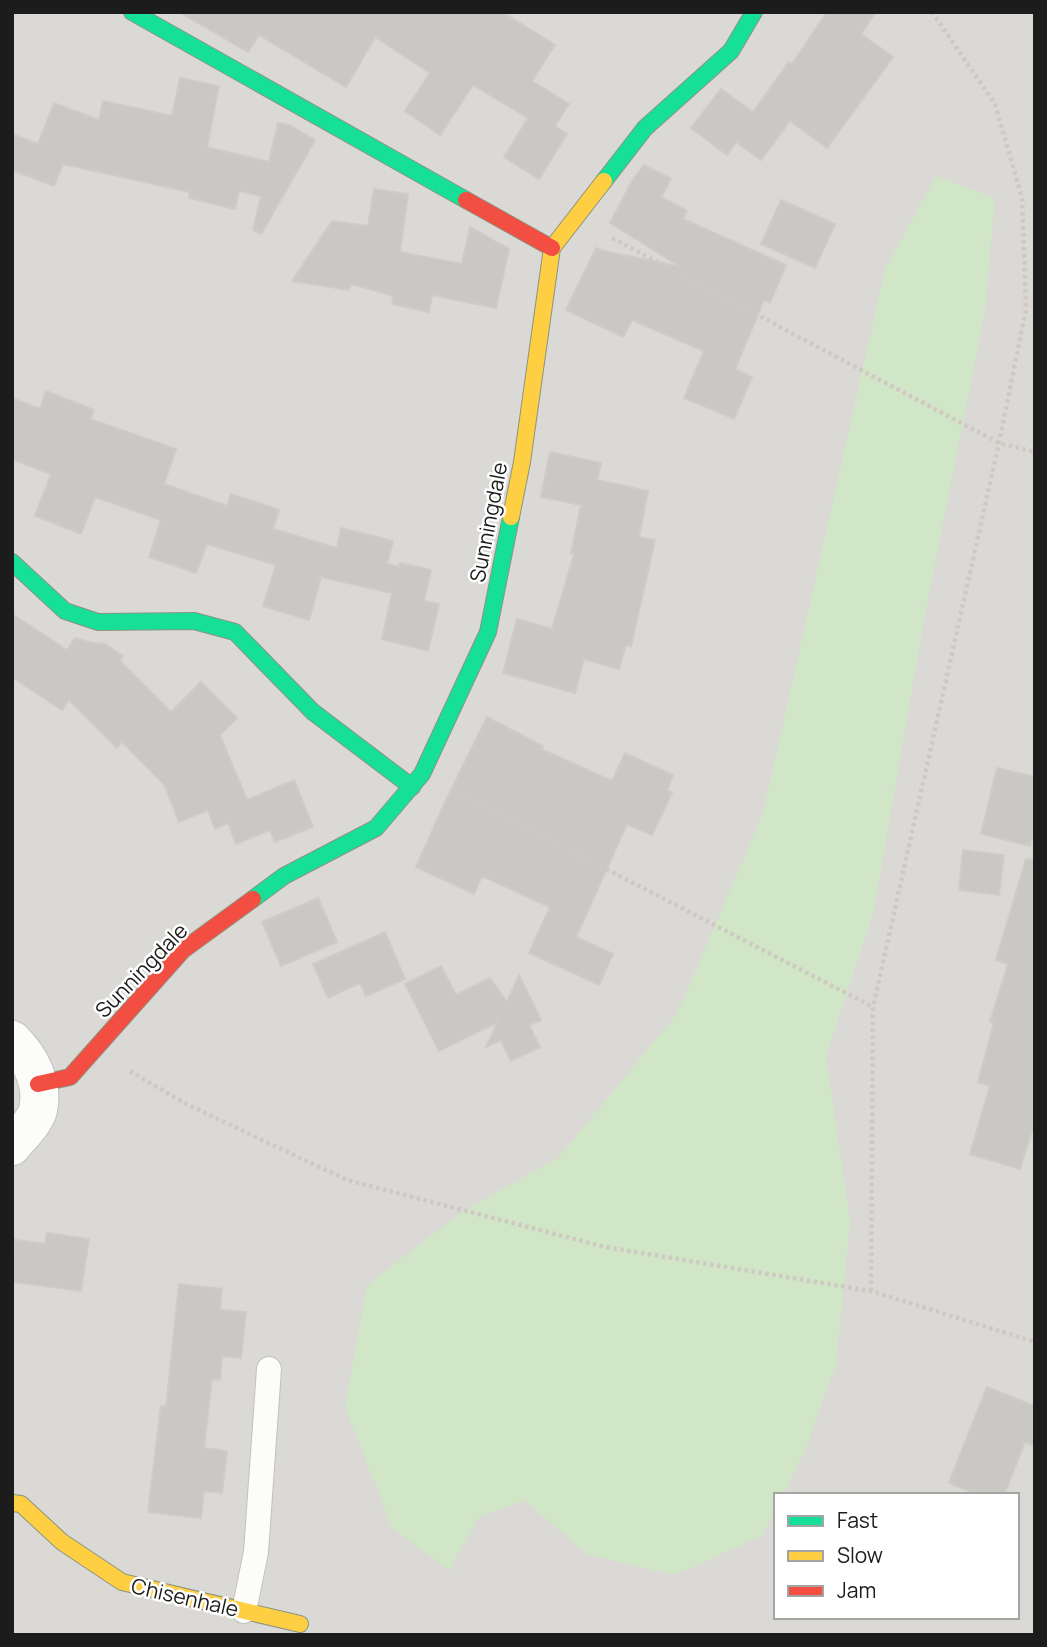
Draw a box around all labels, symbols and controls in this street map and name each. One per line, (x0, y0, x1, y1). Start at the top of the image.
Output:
street label: Sunningdale (463, 460, 513, 584)
street label: Sunningdale (89, 917, 193, 1023)
legend (774, 1493, 1019, 1619)
text: Fast (837, 1506, 878, 1534)
text: Slow (837, 1541, 883, 1569)
street label: Chisenhale (129, 1571, 241, 1623)
text: Jam (837, 1576, 876, 1604)

